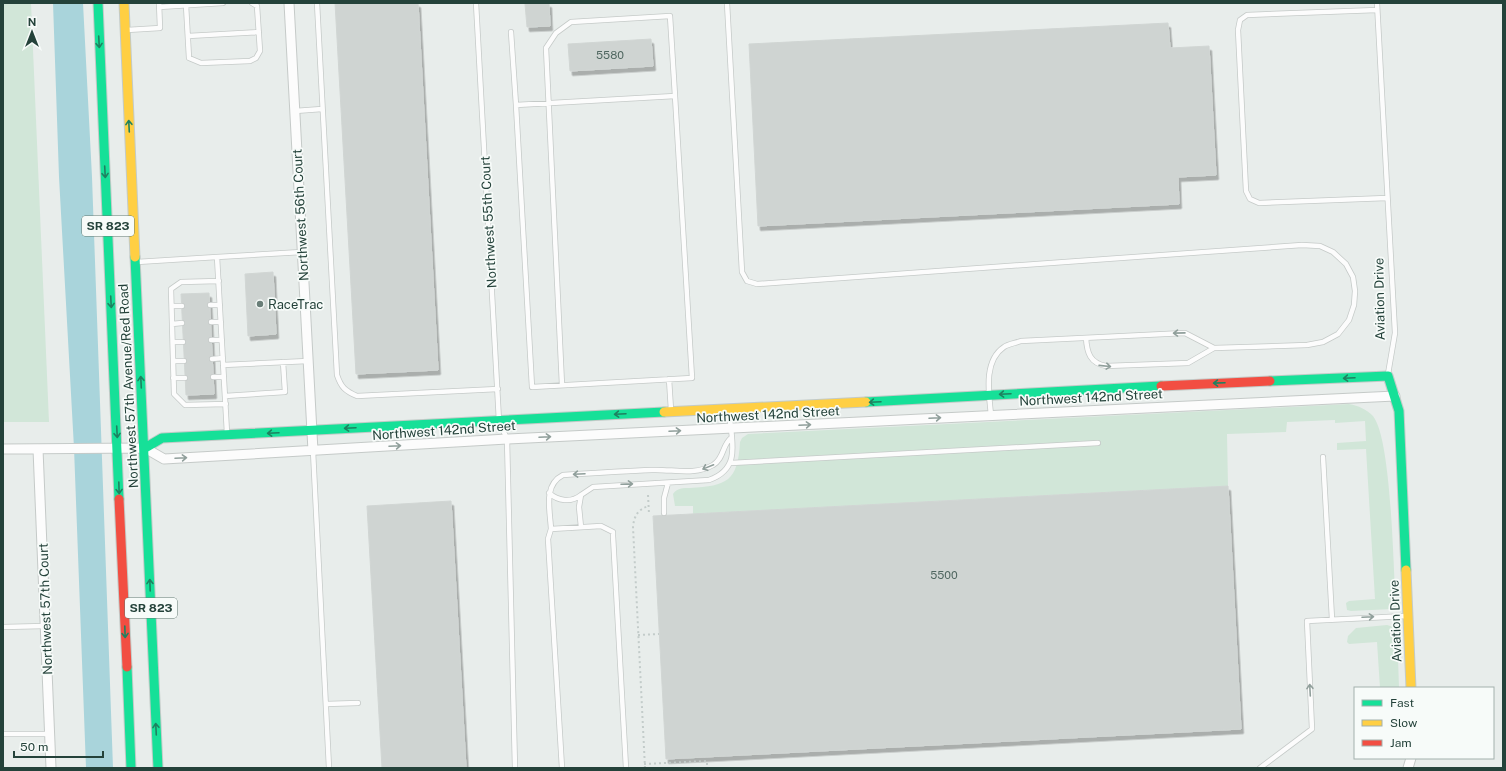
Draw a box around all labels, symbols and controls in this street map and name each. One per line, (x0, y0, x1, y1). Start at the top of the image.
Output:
north arrow (12, 12, 52, 52)
text: N (28, 16, 36, 28)
one-way arrow (96, 35, 103, 48)
house number: 5580 (596, 49, 624, 61)
one-way arrow (126, 120, 133, 133)
street label: Northwest 56th Court (290, 149, 311, 281)
street label: Northwest 55th Court (478, 155, 499, 289)
one-way arrow (101, 165, 109, 178)
road number: SR 823 (82, 216, 134, 236)
street label: Aviation Drive (1371, 258, 1388, 340)
street label: Northwest 57th Avenue/Red Road (116, 283, 141, 489)
one-way arrow (107, 295, 115, 308)
place label: RaceTrac (268, 297, 323, 312)
marker: RaceTrac (255, 299, 265, 309)
one-way arrow (1173, 329, 1186, 337)
one-way arrow (1099, 362, 1112, 369)
one-way arrow (1343, 374, 1356, 381)
one-way arrow (138, 376, 145, 389)
one-way arrow (1213, 379, 1226, 387)
street label: Northwest 142nd Street (1019, 386, 1163, 409)
one-way arrow (999, 391, 1012, 398)
one-way arrow (869, 398, 882, 406)
street label: Northwest 142nd Street (696, 403, 840, 426)
one-way arrow (614, 411, 627, 418)
one-way arrow (928, 414, 941, 422)
street label: Northwest 142nd Street (372, 418, 516, 443)
one-way arrow (798, 421, 811, 428)
one-way arrow (344, 424, 357, 432)
one-way arrow (113, 425, 120, 438)
one-way arrow (668, 427, 681, 435)
one-way arrow (267, 429, 280, 437)
one-way arrow (538, 433, 551, 441)
one-way arrow (388, 443, 401, 450)
one-way arrow (174, 454, 187, 461)
one-way arrow (703, 463, 715, 471)
one-way arrow (573, 470, 586, 477)
one-way arrow (115, 481, 123, 494)
one-way arrow (620, 481, 633, 488)
street label: Northwest 57th Court (36, 543, 55, 675)
house number: 5500 (930, 569, 958, 581)
one-way arrow (146, 579, 154, 592)
street label: Aviation Drive (1387, 579, 1404, 662)
road number: SR 823 (125, 598, 177, 618)
one-way arrow (1361, 614, 1374, 621)
one-way arrow (121, 625, 129, 638)
one-way arrow (1306, 684, 1314, 697)
legend (1354, 687, 1494, 759)
text: Fast (1390, 696, 1415, 710)
text: Slow (1390, 716, 1418, 730)
one-way arrow (152, 723, 160, 736)
scale bar (14, 733, 103, 759)
text: Jam (1390, 736, 1412, 750)
text: 50 m (20, 740, 48, 754)

